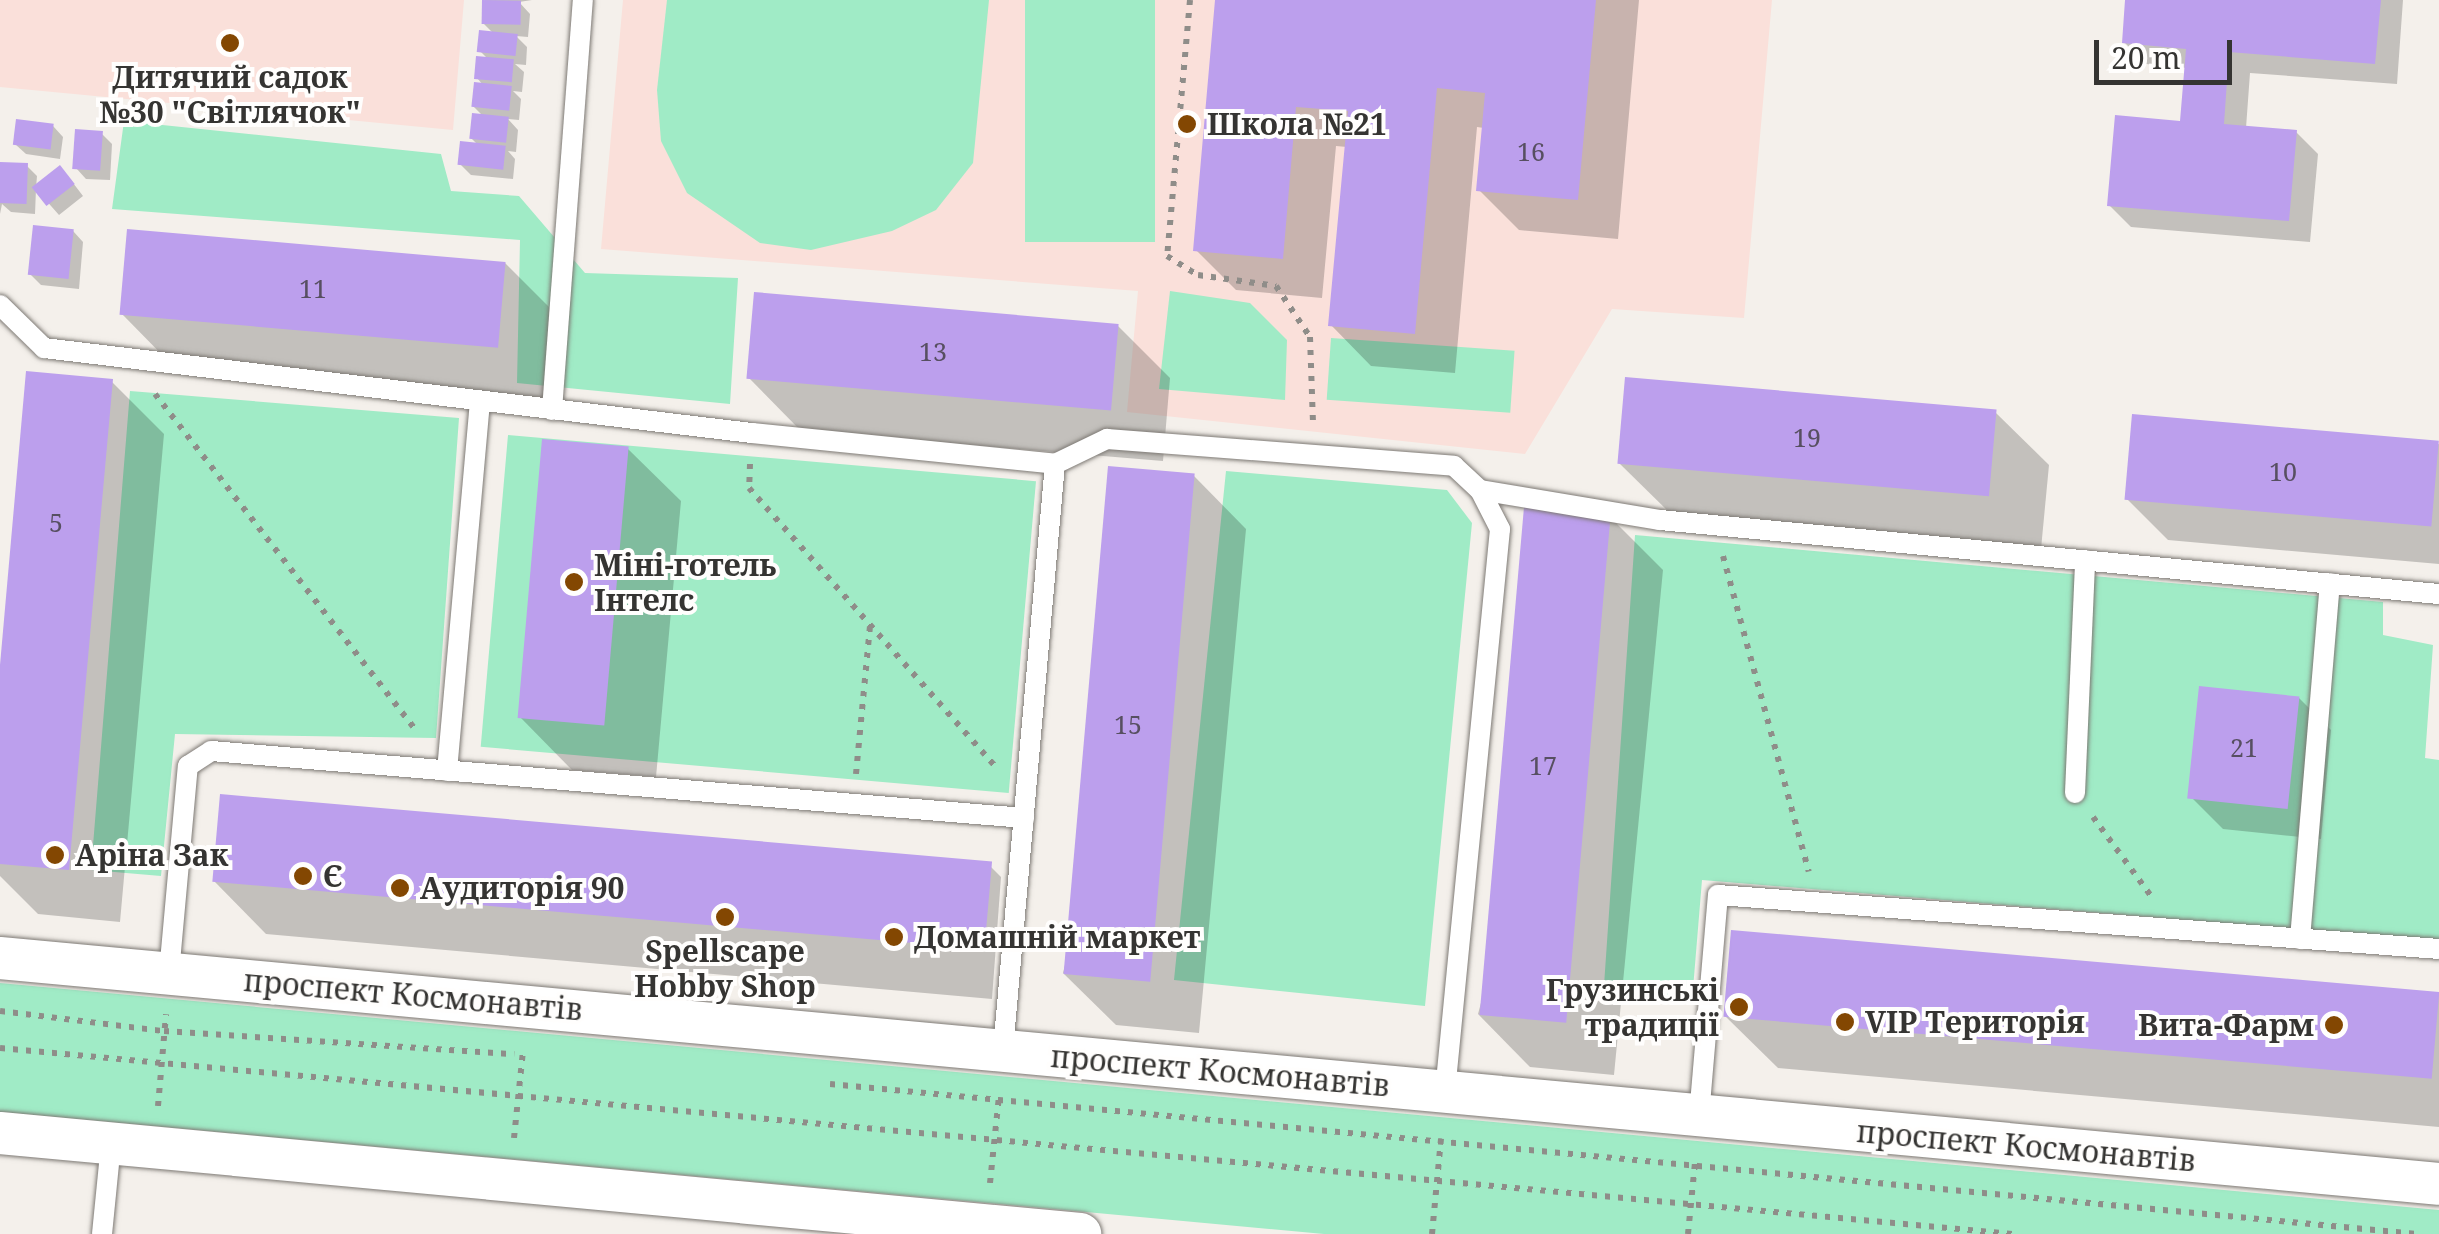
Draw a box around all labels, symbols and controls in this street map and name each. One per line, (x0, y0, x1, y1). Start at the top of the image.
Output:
scale bar (2099, 20, 2236, 82)
marker: Дитячий садок №30 "Світлячок" (219, 32, 241, 54)
text: 20 m (2111, 37, 2181, 78)
place label: Дитячий садок №30 "Світлячок" (99, 59, 361, 130)
place label: Школа №21 (1207, 106, 1387, 142)
marker: Школа №21 (1176, 113, 1198, 135)
house number: 16 (1517, 136, 1545, 166)
house number: 11 (299, 273, 327, 303)
house number: 13 (919, 336, 947, 366)
house number: 19 (1793, 422, 1821, 452)
house number: 10 (2269, 456, 2297, 486)
house number: 5 (49, 507, 63, 537)
place label: Міні-готель Інтелс (594, 547, 776, 618)
marker: Міні-готель Інтелс (563, 571, 585, 593)
house number: 15 (1114, 709, 1142, 739)
house number: 21 (2230, 732, 2258, 762)
house number: 17 (1529, 750, 1557, 780)
place label: Аріна Зак (75, 837, 228, 873)
marker: Аріна Зак (44, 844, 66, 866)
place label: Є (323, 858, 343, 894)
marker: Є (292, 865, 314, 887)
place label: Аудиторія 90 (420, 870, 625, 906)
marker: Аудиторія 90 (389, 877, 411, 899)
marker: Spellscape Hobby Shop (714, 906, 736, 928)
place label: Домашній маркет (914, 919, 1200, 955)
marker: Домашній маркет (883, 926, 905, 948)
place label: Spellscape Hobby Shop (634, 933, 816, 1004)
street label: проспект Космонавтів (242, 962, 584, 1028)
place label: Грузинські традиції (1546, 972, 1719, 1042)
marker: Грузинські традиції (1728, 996, 1750, 1018)
place label: VIP Територія (1865, 1004, 2085, 1040)
place label: Вита-Фарм (2138, 1007, 2314, 1043)
marker: VIP Територія (1834, 1011, 1856, 1033)
marker: Вита-Фарм (2323, 1014, 2345, 1036)
street label: проспект Космонавтів (1049, 1038, 1391, 1104)
street label: проспект Космонавтів (1855, 1113, 2197, 1179)

